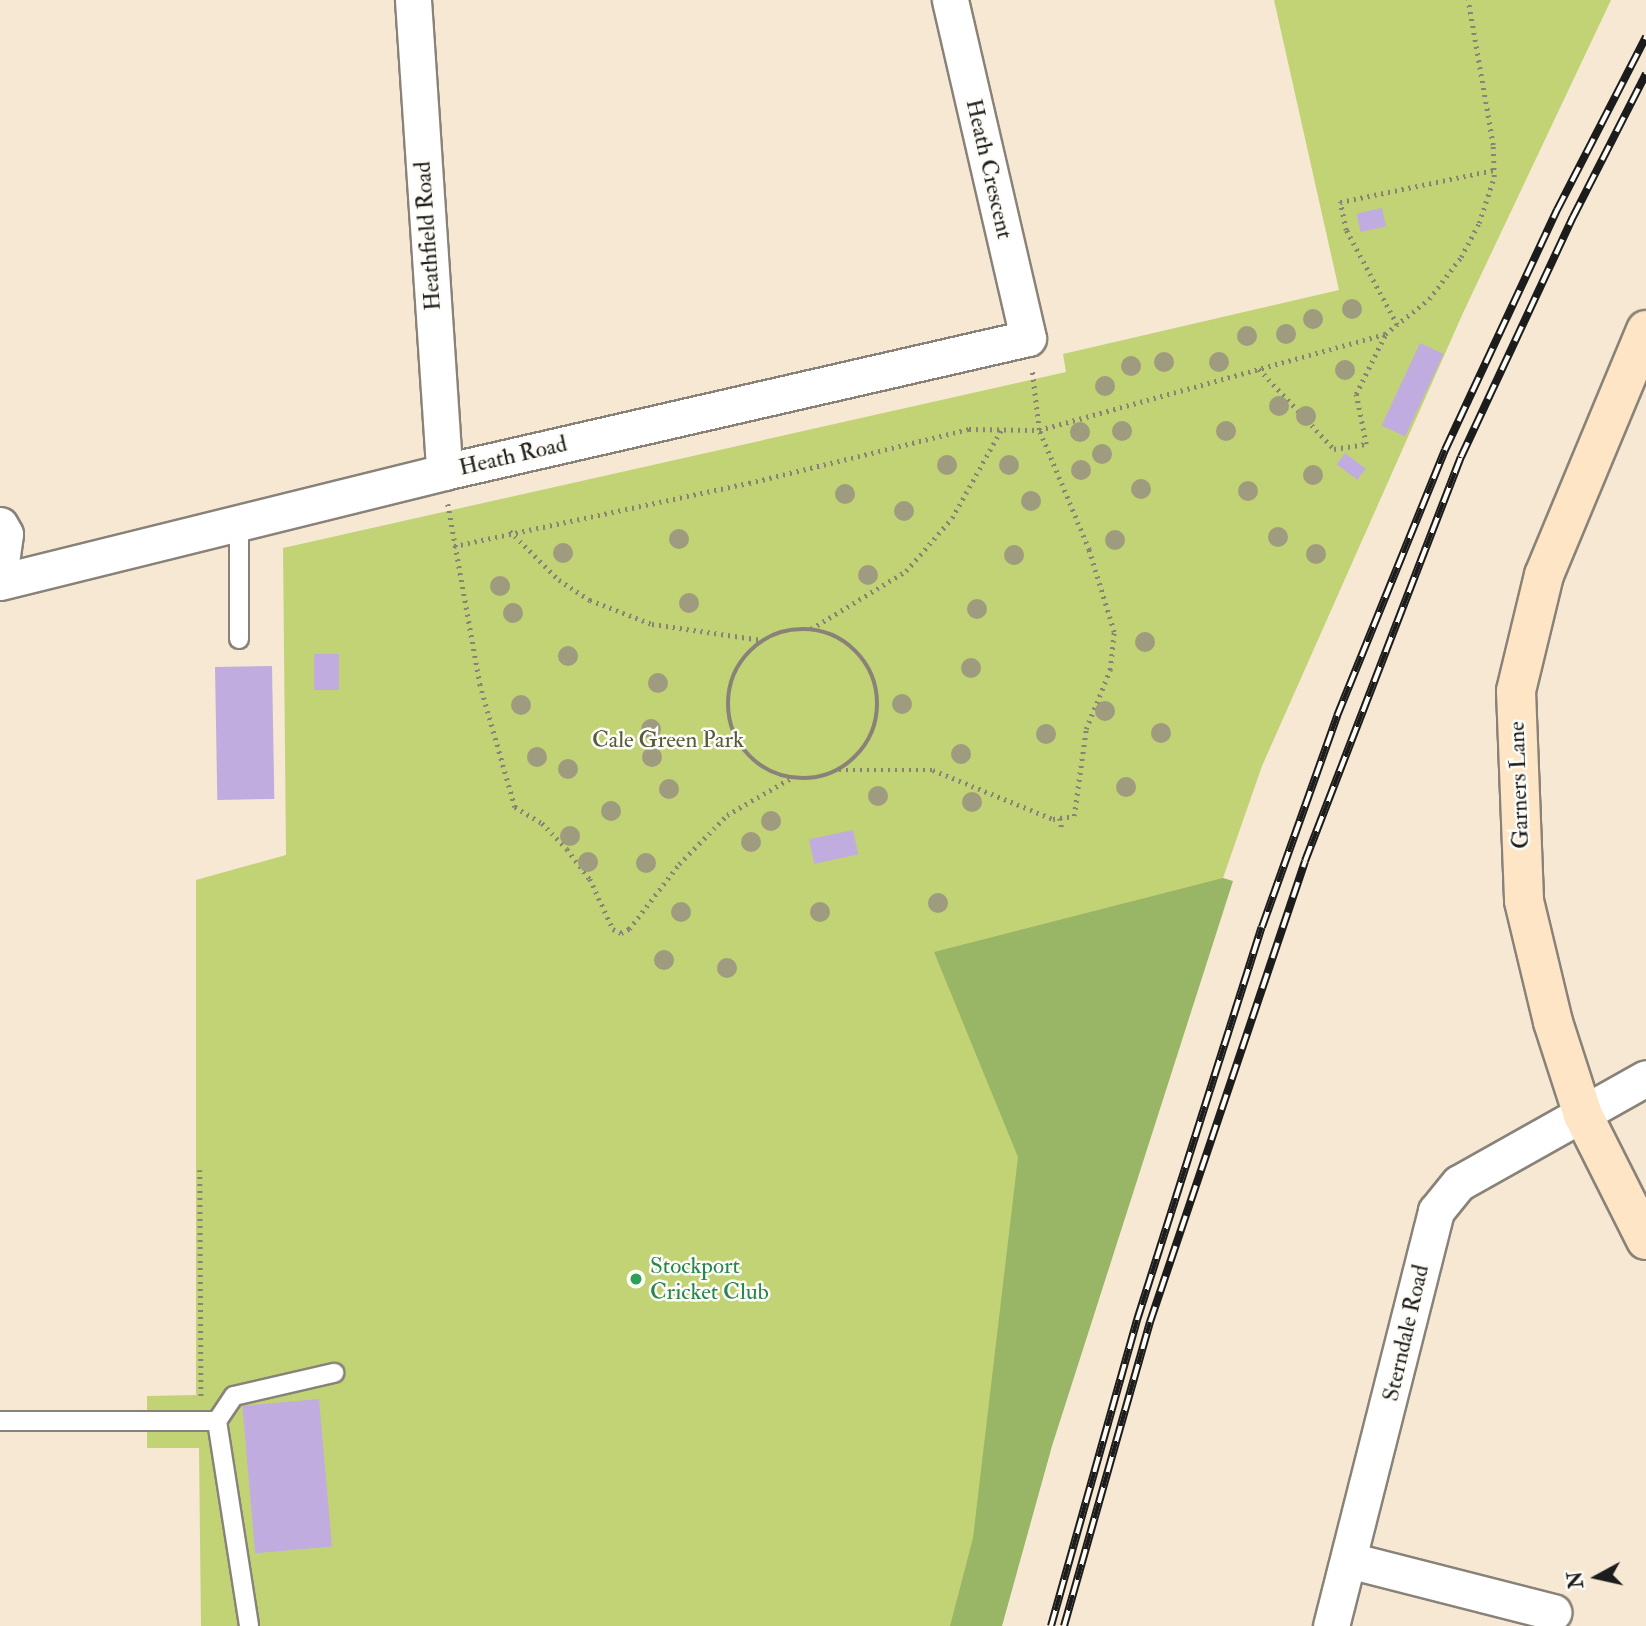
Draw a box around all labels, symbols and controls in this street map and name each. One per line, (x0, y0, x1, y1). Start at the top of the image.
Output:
street label: Heath Crescent (960, 96, 1018, 242)
street label: Heathfield Road (409, 160, 447, 312)
street label: Heath Road (456, 430, 570, 482)
street label: Garners Lane (1503, 721, 1535, 849)
park label: Cale Green Park (592, 726, 744, 754)
place label: Stockport Cricket Club (650, 1252, 769, 1306)
street label: Sterndale Road (1377, 1262, 1435, 1404)
marker: Stockport Cricket Club (628, 1271, 644, 1287)
north arrow (1562, 1542, 1632, 1612)
text: N (1563, 1570, 1589, 1590)

